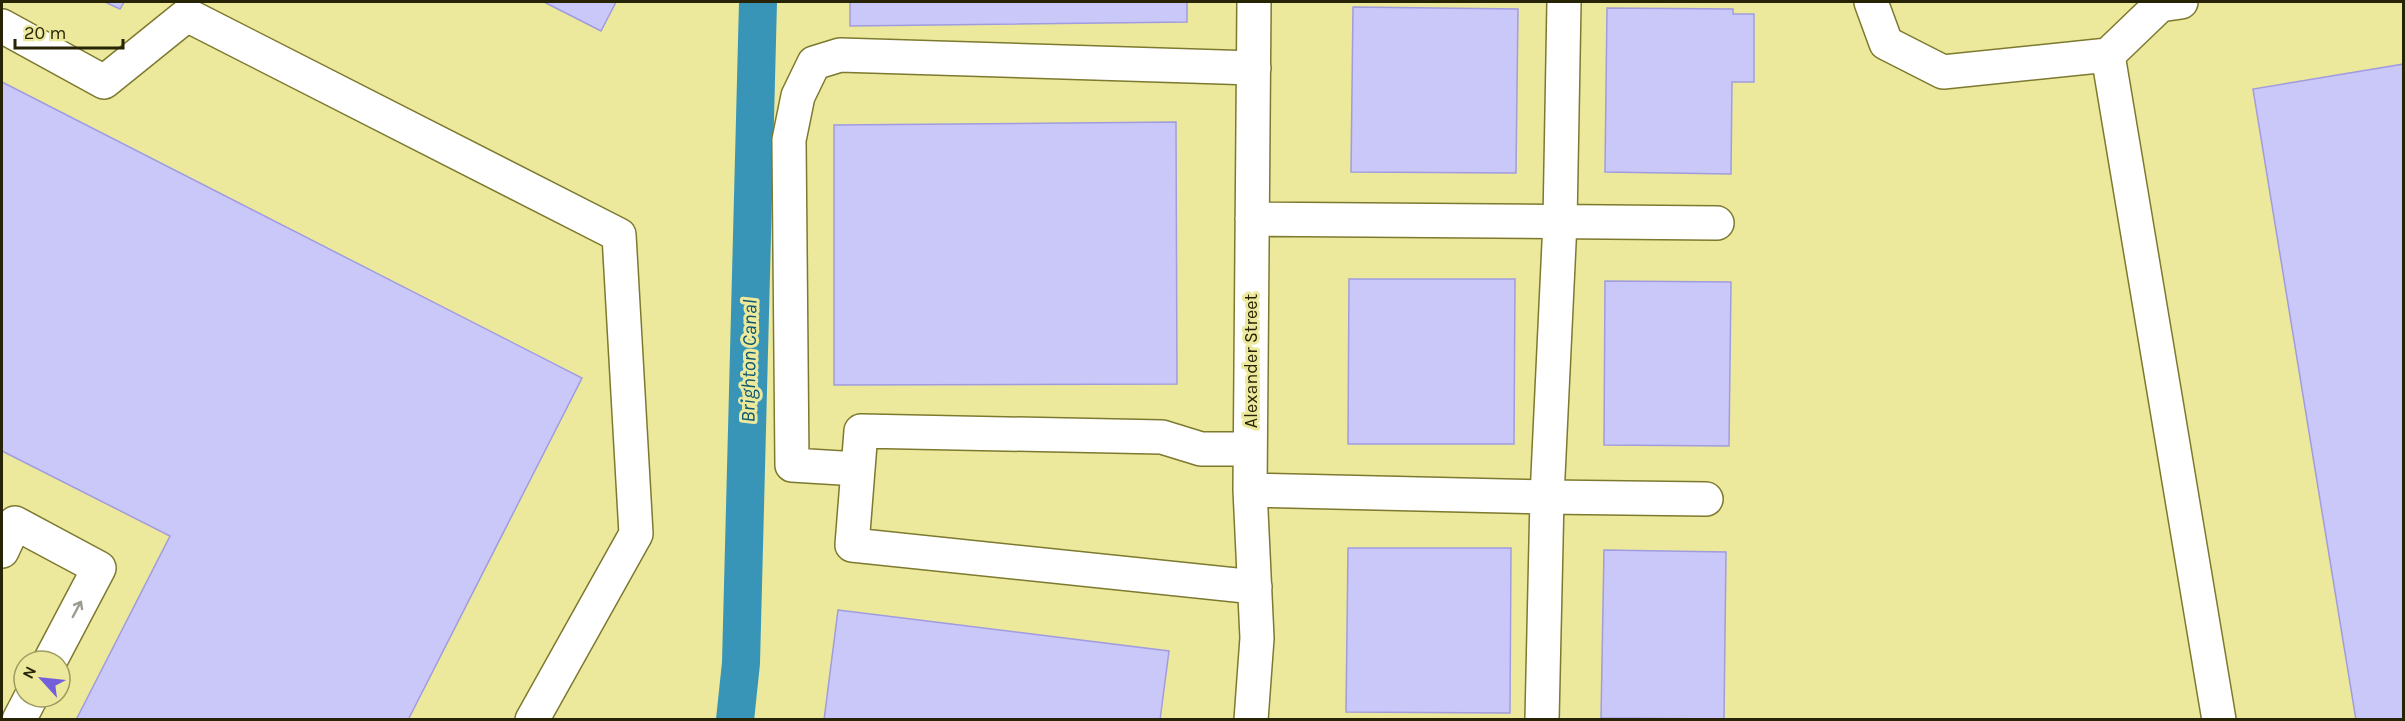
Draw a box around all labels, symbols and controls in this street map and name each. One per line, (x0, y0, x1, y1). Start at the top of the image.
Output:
scale bar (15, 12, 123, 50)
text: 20 m (24, 22, 66, 44)
street label: Alexander Street (1240, 293, 1262, 428)
water label: Brighton Canal (736, 299, 762, 423)
one-way arrow (71, 601, 83, 618)
north arrow (12, 649, 72, 709)
text: N (18, 663, 40, 682)

